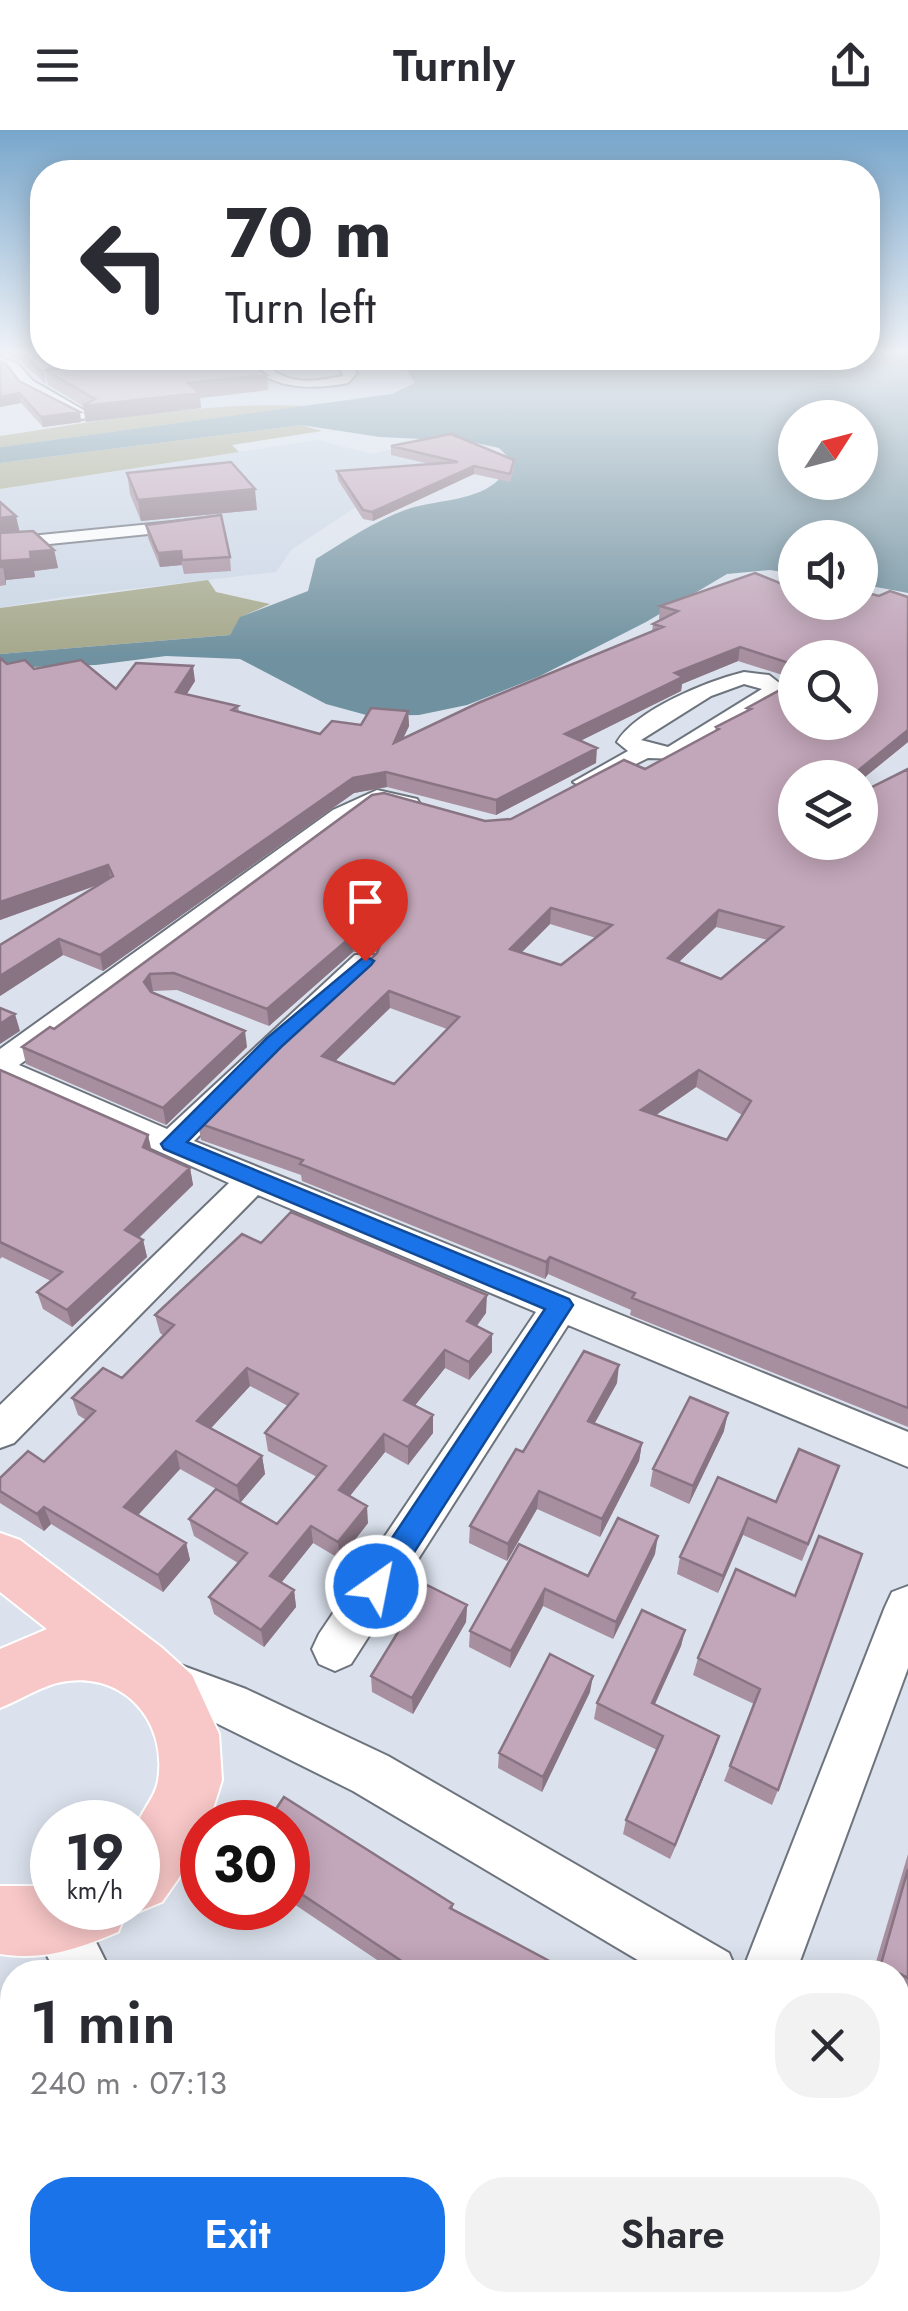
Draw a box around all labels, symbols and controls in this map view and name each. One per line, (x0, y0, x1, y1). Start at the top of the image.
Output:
text: Turnly (393, 33, 515, 98)
icon: menu (30, 38, 85, 93)
icon: share (823, 38, 878, 93)
text: 70 m (225, 182, 392, 283)
icon: left (60, 200, 190, 330)
text: Turn left (225, 275, 376, 340)
north arrow (778, 400, 878, 500)
map controls (778, 400, 878, 860)
button: sound (778, 520, 878, 620)
button: search (778, 640, 878, 740)
button: layers (778, 760, 878, 860)
pin (323, 859, 408, 962)
icon: arrive (338, 874, 393, 929)
position arrow (324, 1534, 428, 1638)
speed limit sign: 30 (180, 1800, 310, 1930)
text: 19 (66, 1816, 124, 1889)
text: km/h (67, 1872, 123, 1908)
text: 1 min (30, 1979, 176, 2066)
button: close (775, 1993, 880, 2098)
text: 240 m · 07:13 (30, 2060, 227, 2106)
button: Exit (30, 2177, 445, 2292)
button: Share (465, 2177, 880, 2292)

